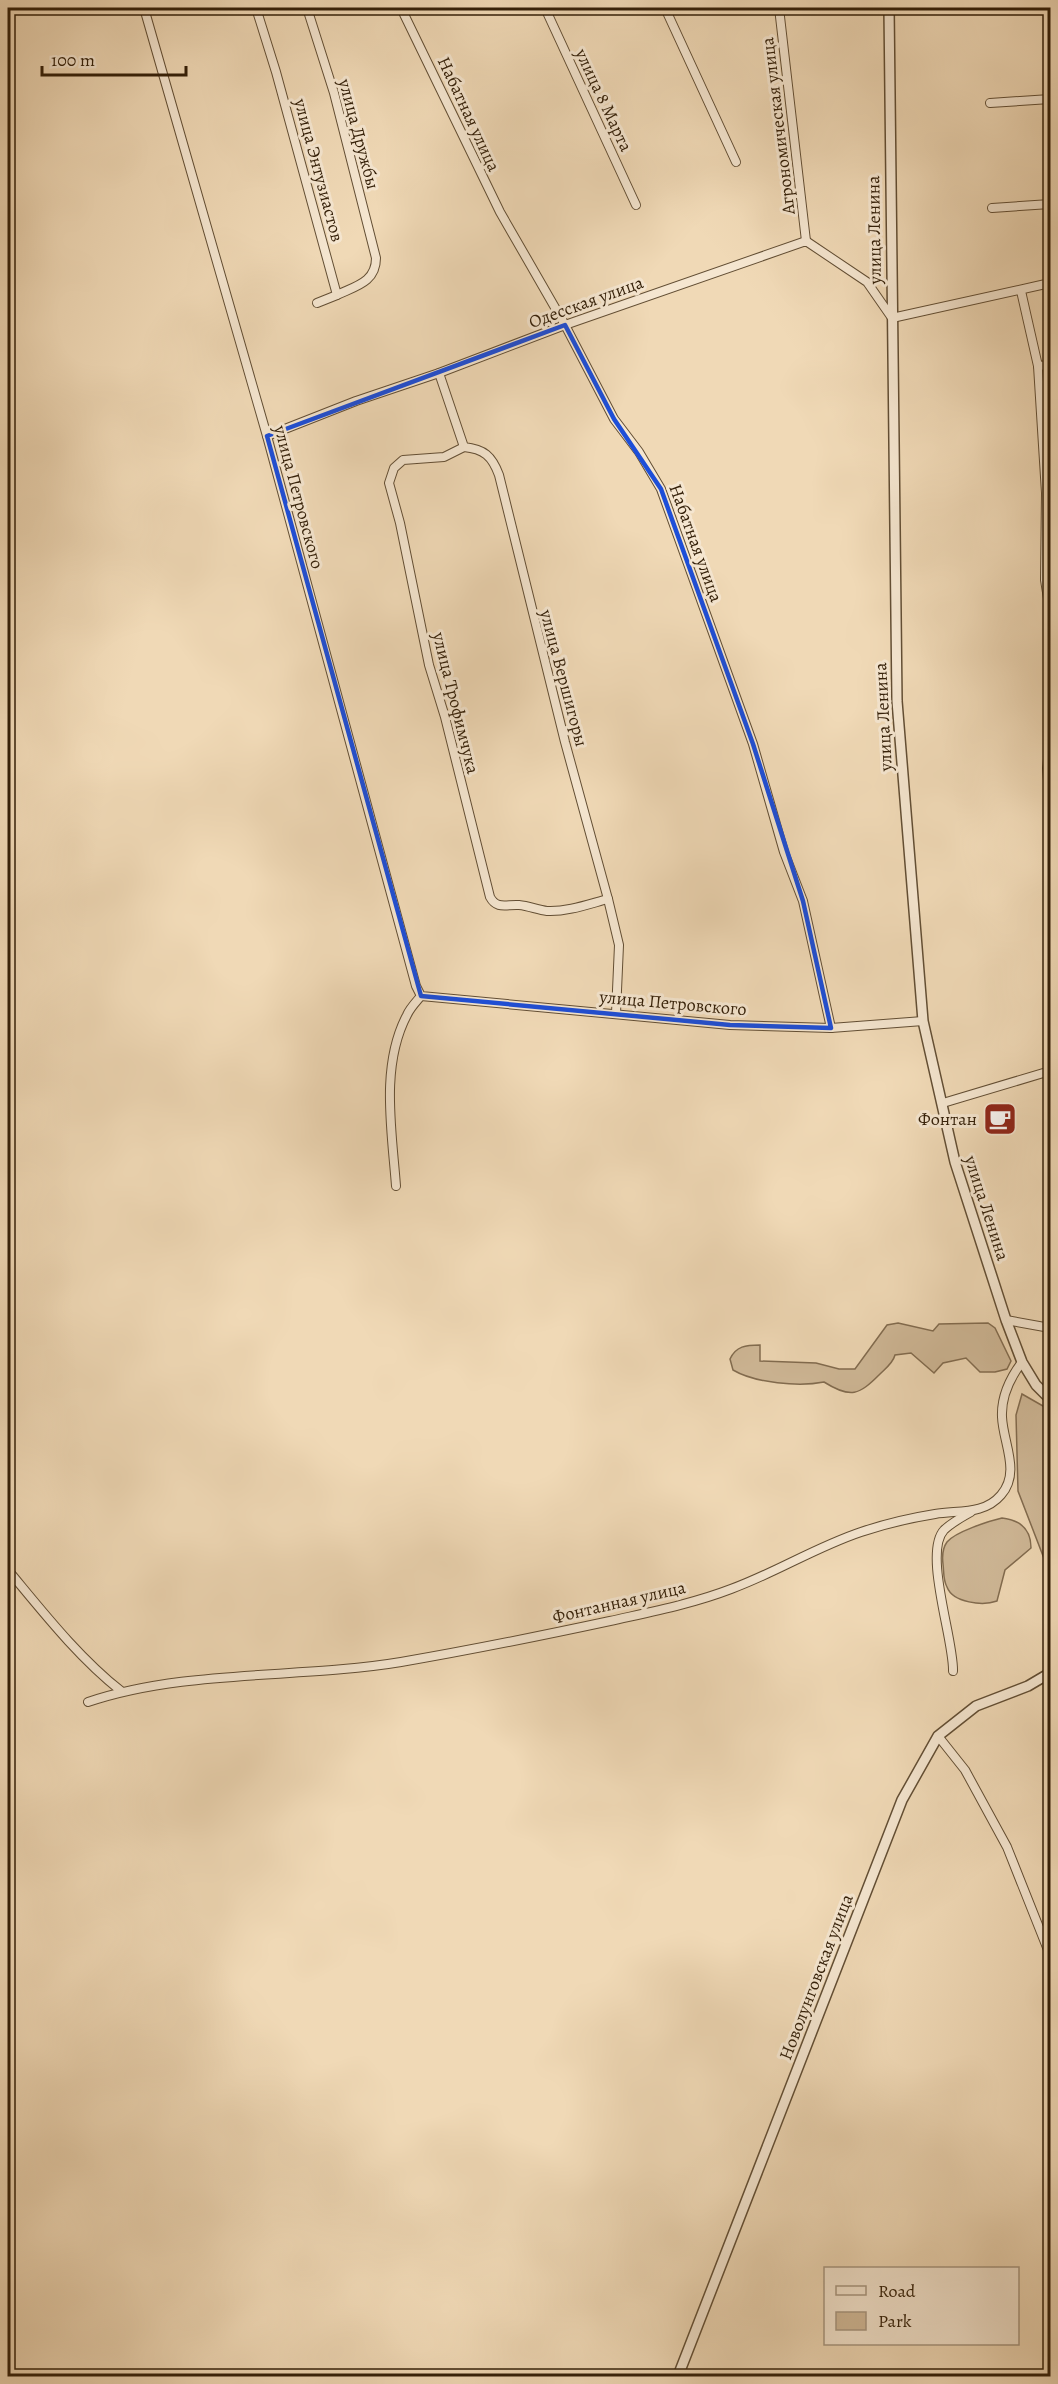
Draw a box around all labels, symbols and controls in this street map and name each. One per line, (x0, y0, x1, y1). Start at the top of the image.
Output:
street label: Агрономическая улица (755, 35, 801, 217)
scale bar (42, 39, 186, 77)
street label: улица 8 Марта (569, 44, 639, 156)
text: 100 m (51, 48, 95, 72)
street label: Набатная улица (432, 53, 506, 176)
street label: улица Дружбы (332, 75, 385, 192)
street label: улица Энтузиастов (288, 95, 350, 244)
street label: улица Ленина (861, 175, 887, 286)
street label: Одесская улица (525, 270, 647, 334)
street label: улица Петровского (268, 422, 330, 571)
street label: Набатная улица (663, 481, 729, 606)
street label: улица Вершигоры (534, 606, 594, 749)
street label: улица Трофимчука (427, 629, 485, 777)
street label: улица Ленина (868, 661, 898, 773)
street label: улица Петровского (597, 985, 748, 1021)
cafe icon: Фонтан (982, 1101, 1018, 1137)
place label: Фонтан (918, 1107, 977, 1131)
street label: улица Ленина (958, 1152, 1015, 1264)
street label: Фонтанная улица (550, 1575, 689, 1629)
street label: Новолунговская улица (773, 1890, 859, 2063)
legend (824, 2267, 1019, 2345)
text: Road (878, 2279, 916, 2303)
text: Park (878, 2309, 912, 2333)

